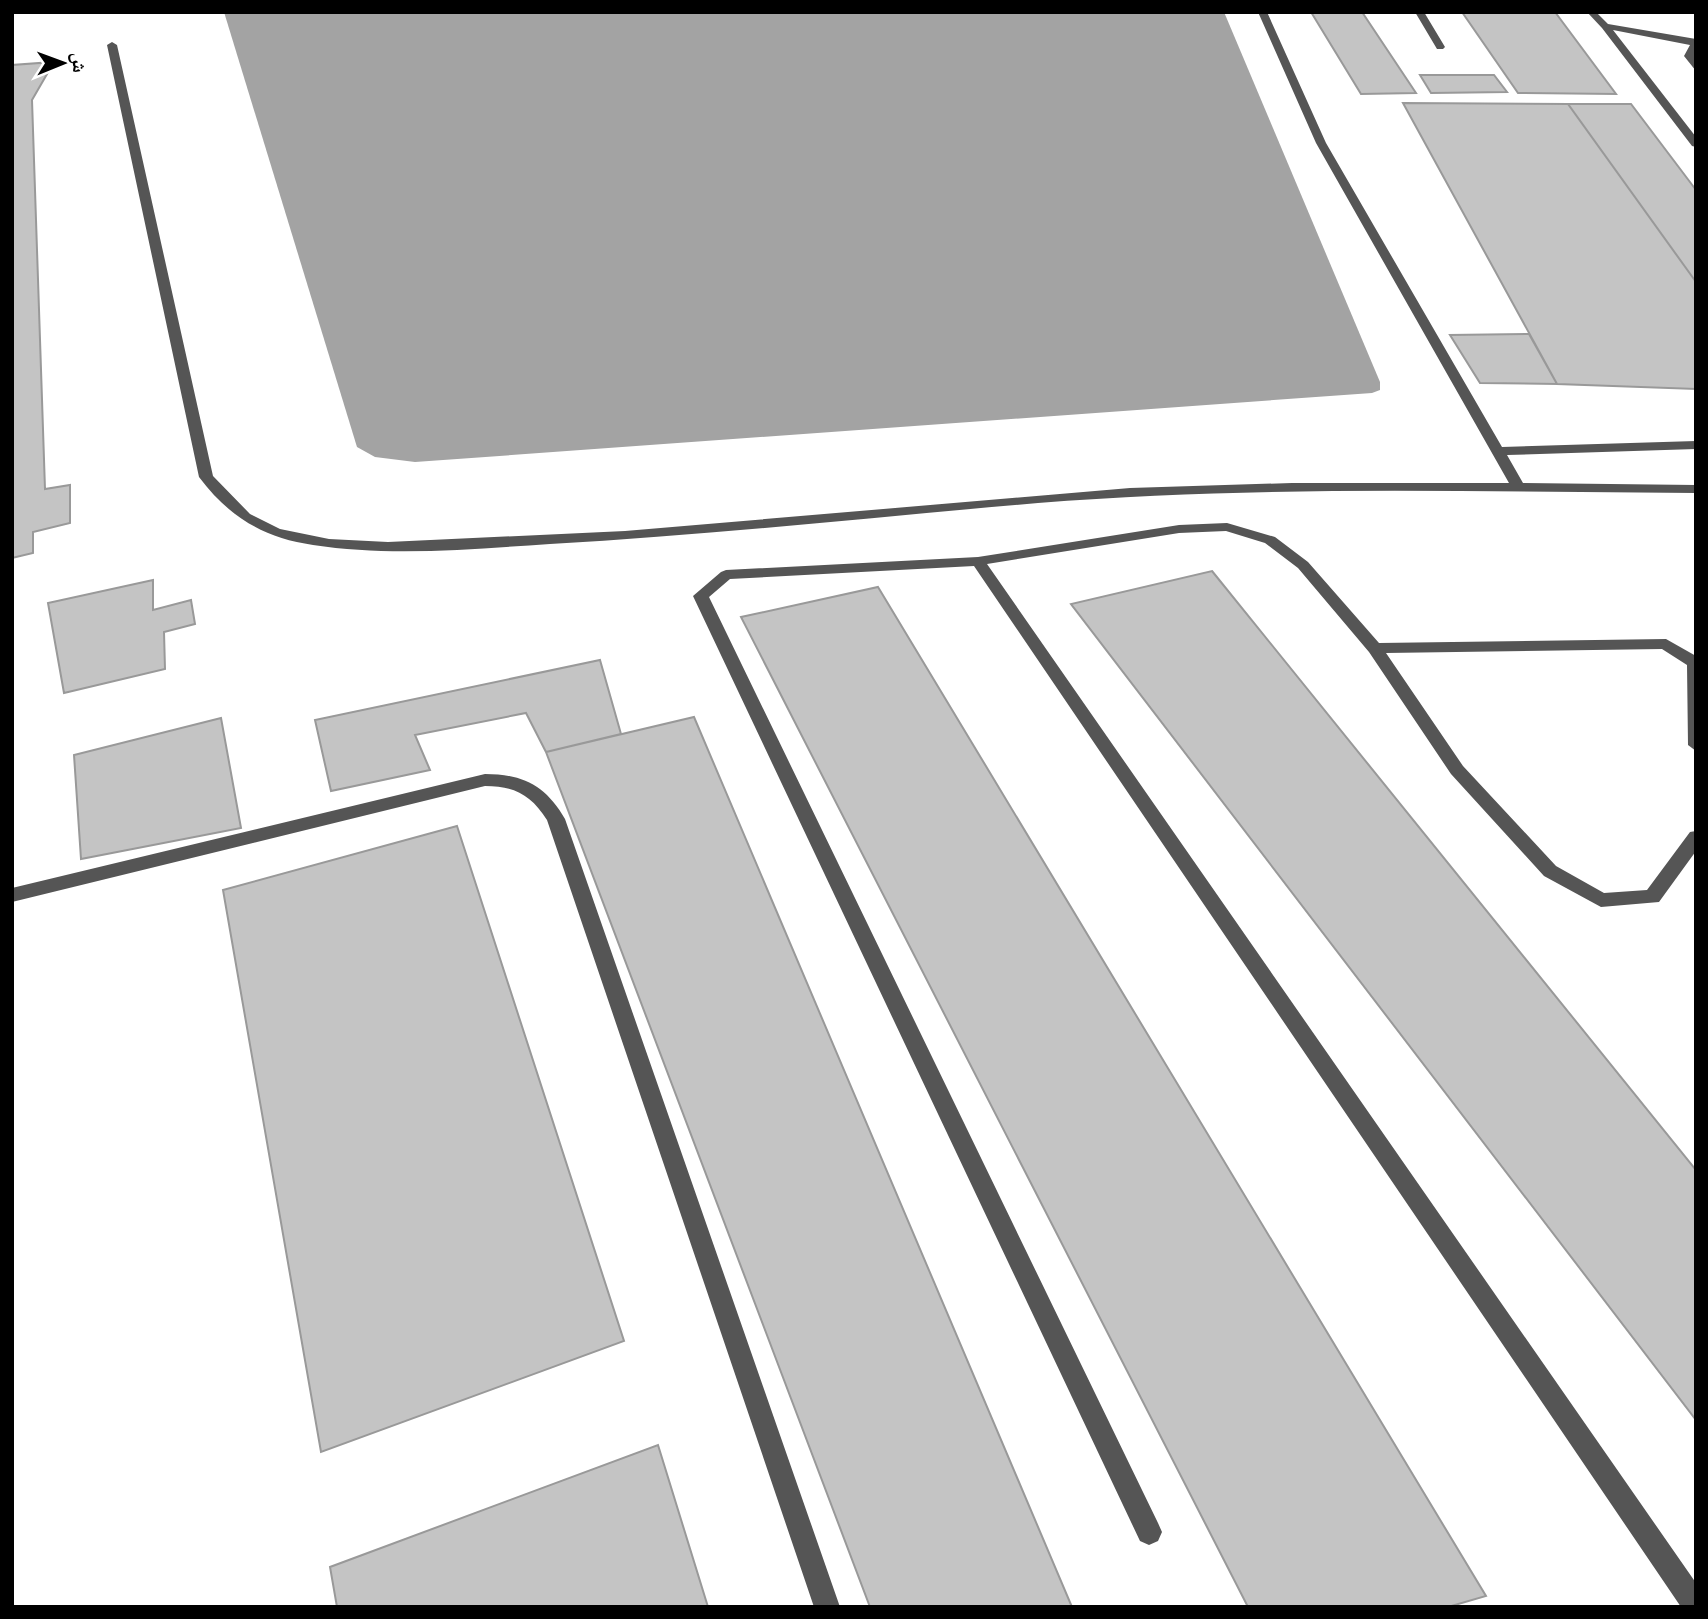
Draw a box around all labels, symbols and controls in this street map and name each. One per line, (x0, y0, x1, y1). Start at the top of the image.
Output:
north arrow (28, 28, 98, 98)
text: ش (68, 52, 88, 73)

